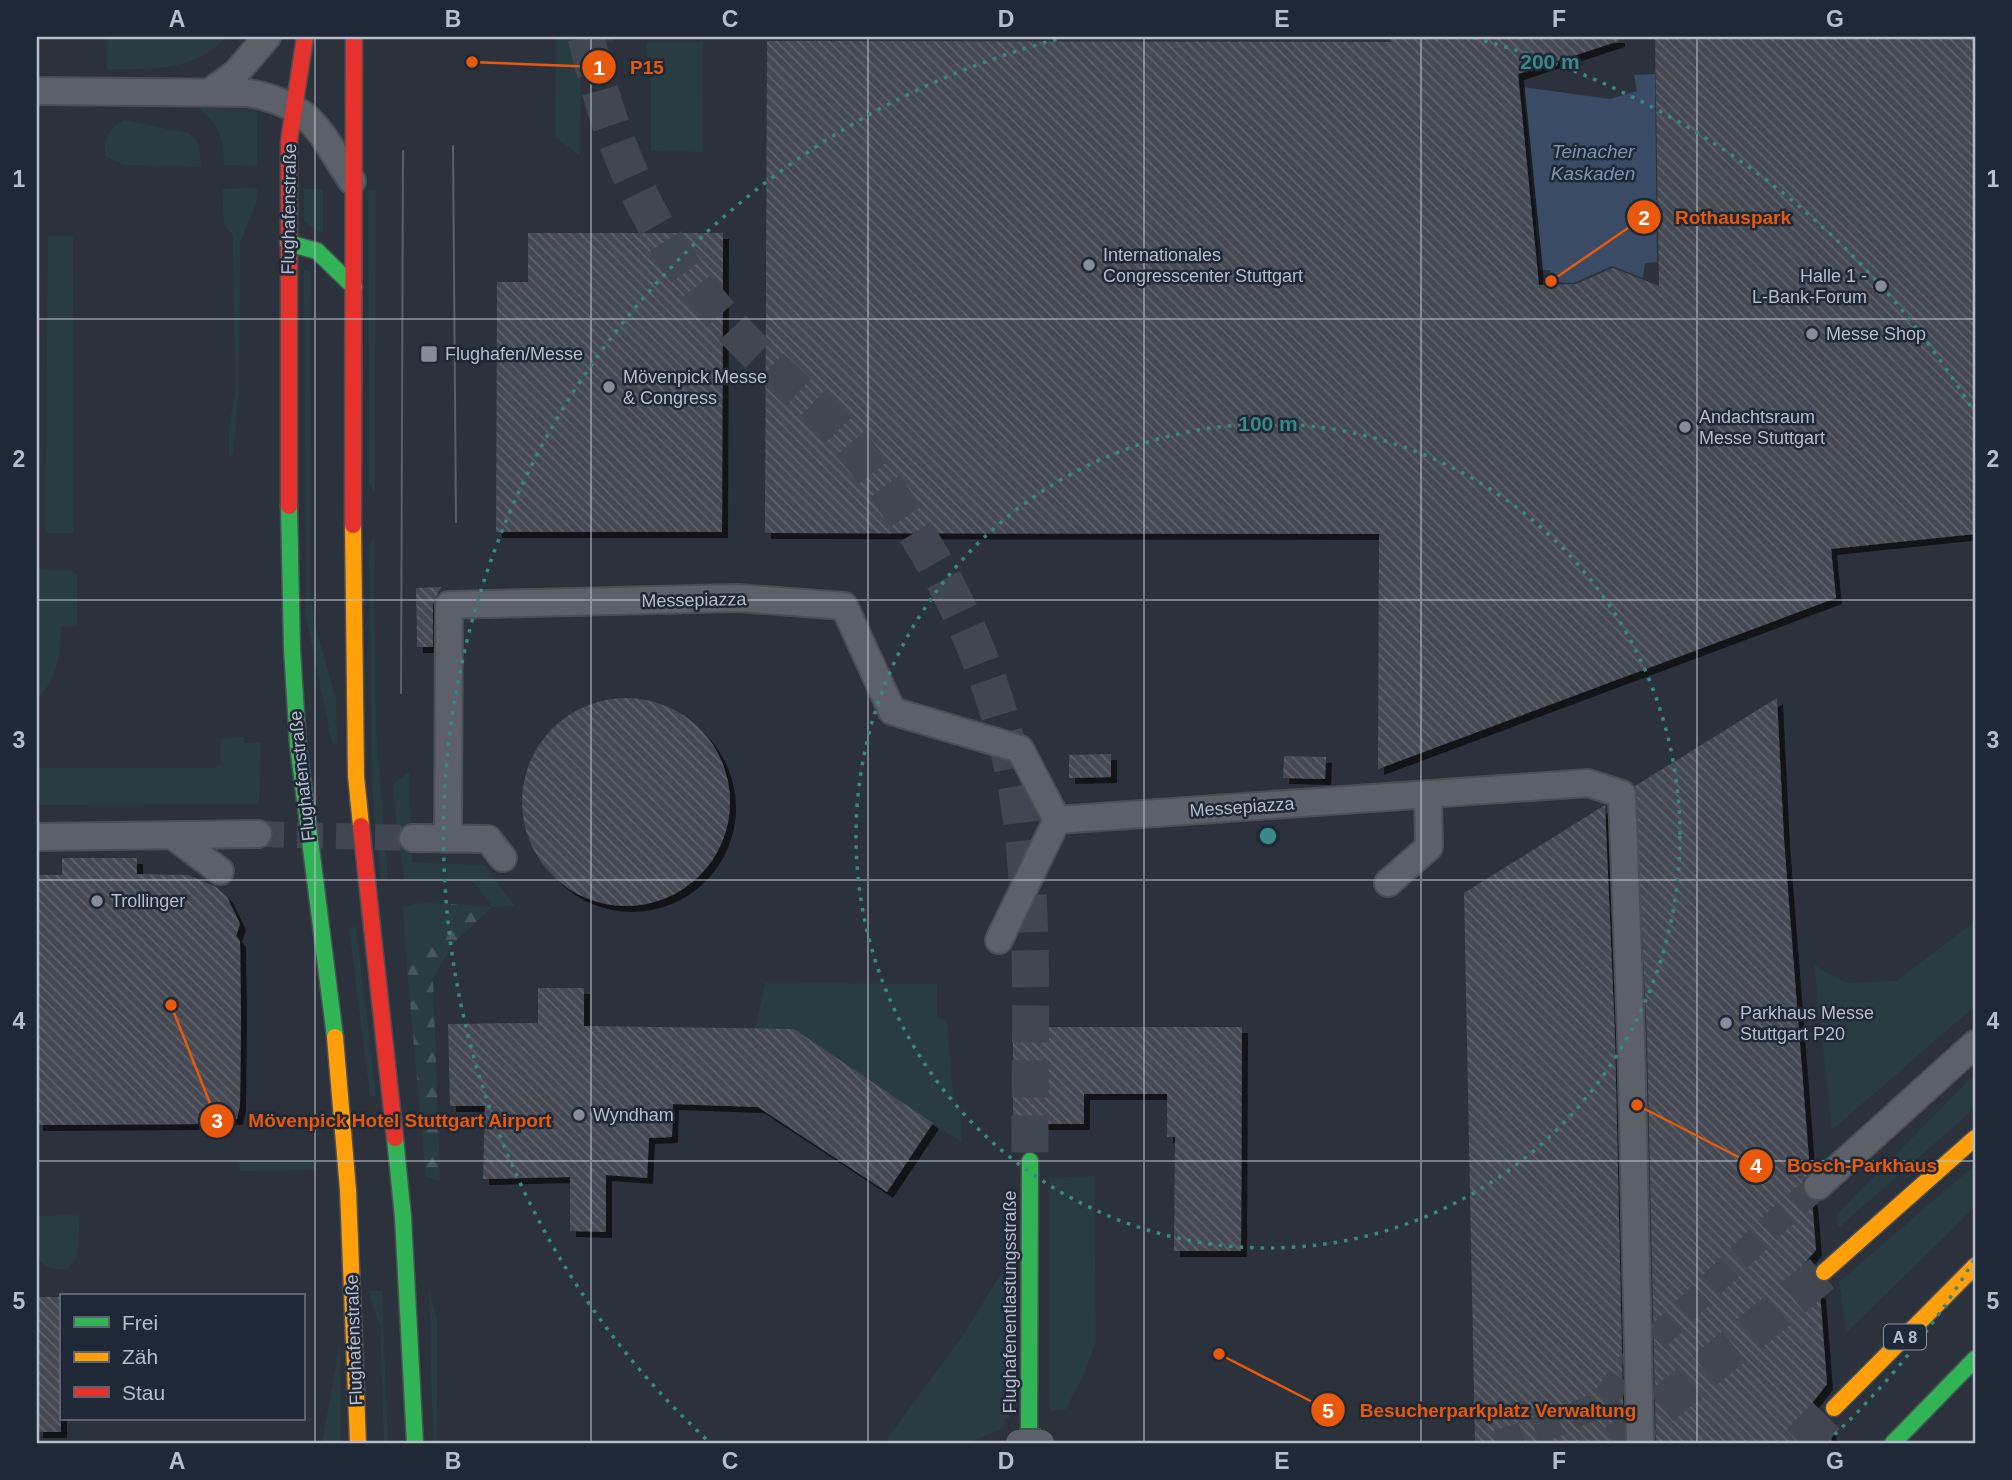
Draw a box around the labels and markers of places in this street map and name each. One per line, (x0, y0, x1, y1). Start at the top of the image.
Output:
callout: P15 (581, 47, 678, 87)
callout: Rothauspark (1626, 197, 1806, 237)
place label: Internationales Congresscenter Stuttgart (1103, 245, 1303, 286)
marker: Internationales Congresscenter Stuttgart (1081, 257, 1097, 273)
place label: Halle 1 - L-Bank-Forum (1752, 266, 1867, 307)
marker: Halle 1 - L-Bank-Forum (1873, 278, 1889, 294)
place label: Messe Shop (1826, 324, 1926, 344)
marker: Messe Shop (1804, 326, 1820, 342)
marker: Flughafen/Messe (419, 344, 439, 364)
place label: Flughafen/Messe (445, 344, 583, 364)
place label: Mövenpick Messe & Congress (623, 367, 767, 408)
marker: Mövenpick Messe & Congress (601, 379, 617, 395)
place label: Andachtsraum Messe Stuttgart (1699, 407, 1825, 448)
marker: Andachtsraum Messe Stuttgart (1677, 419, 1693, 435)
centre of rings (1256, 824, 1280, 848)
place label: Trollinger (111, 891, 185, 911)
marker: Trollinger (89, 893, 105, 909)
place label: Parkhaus Messe Stuttgart P20 (1740, 1003, 1874, 1044)
marker: Parkhaus Messe Stuttgart P20 (1718, 1015, 1734, 1031)
callout: Mövenpick Hotel Stuttgart Airport (199, 1101, 566, 1141)
place label: Wyndham (593, 1105, 674, 1125)
marker: Wyndham (571, 1107, 587, 1123)
callout: Bosch-Parkhaus (1738, 1146, 1951, 1186)
callout: Besucherparkplatz Verwaltung (1310, 1390, 1650, 1430)

